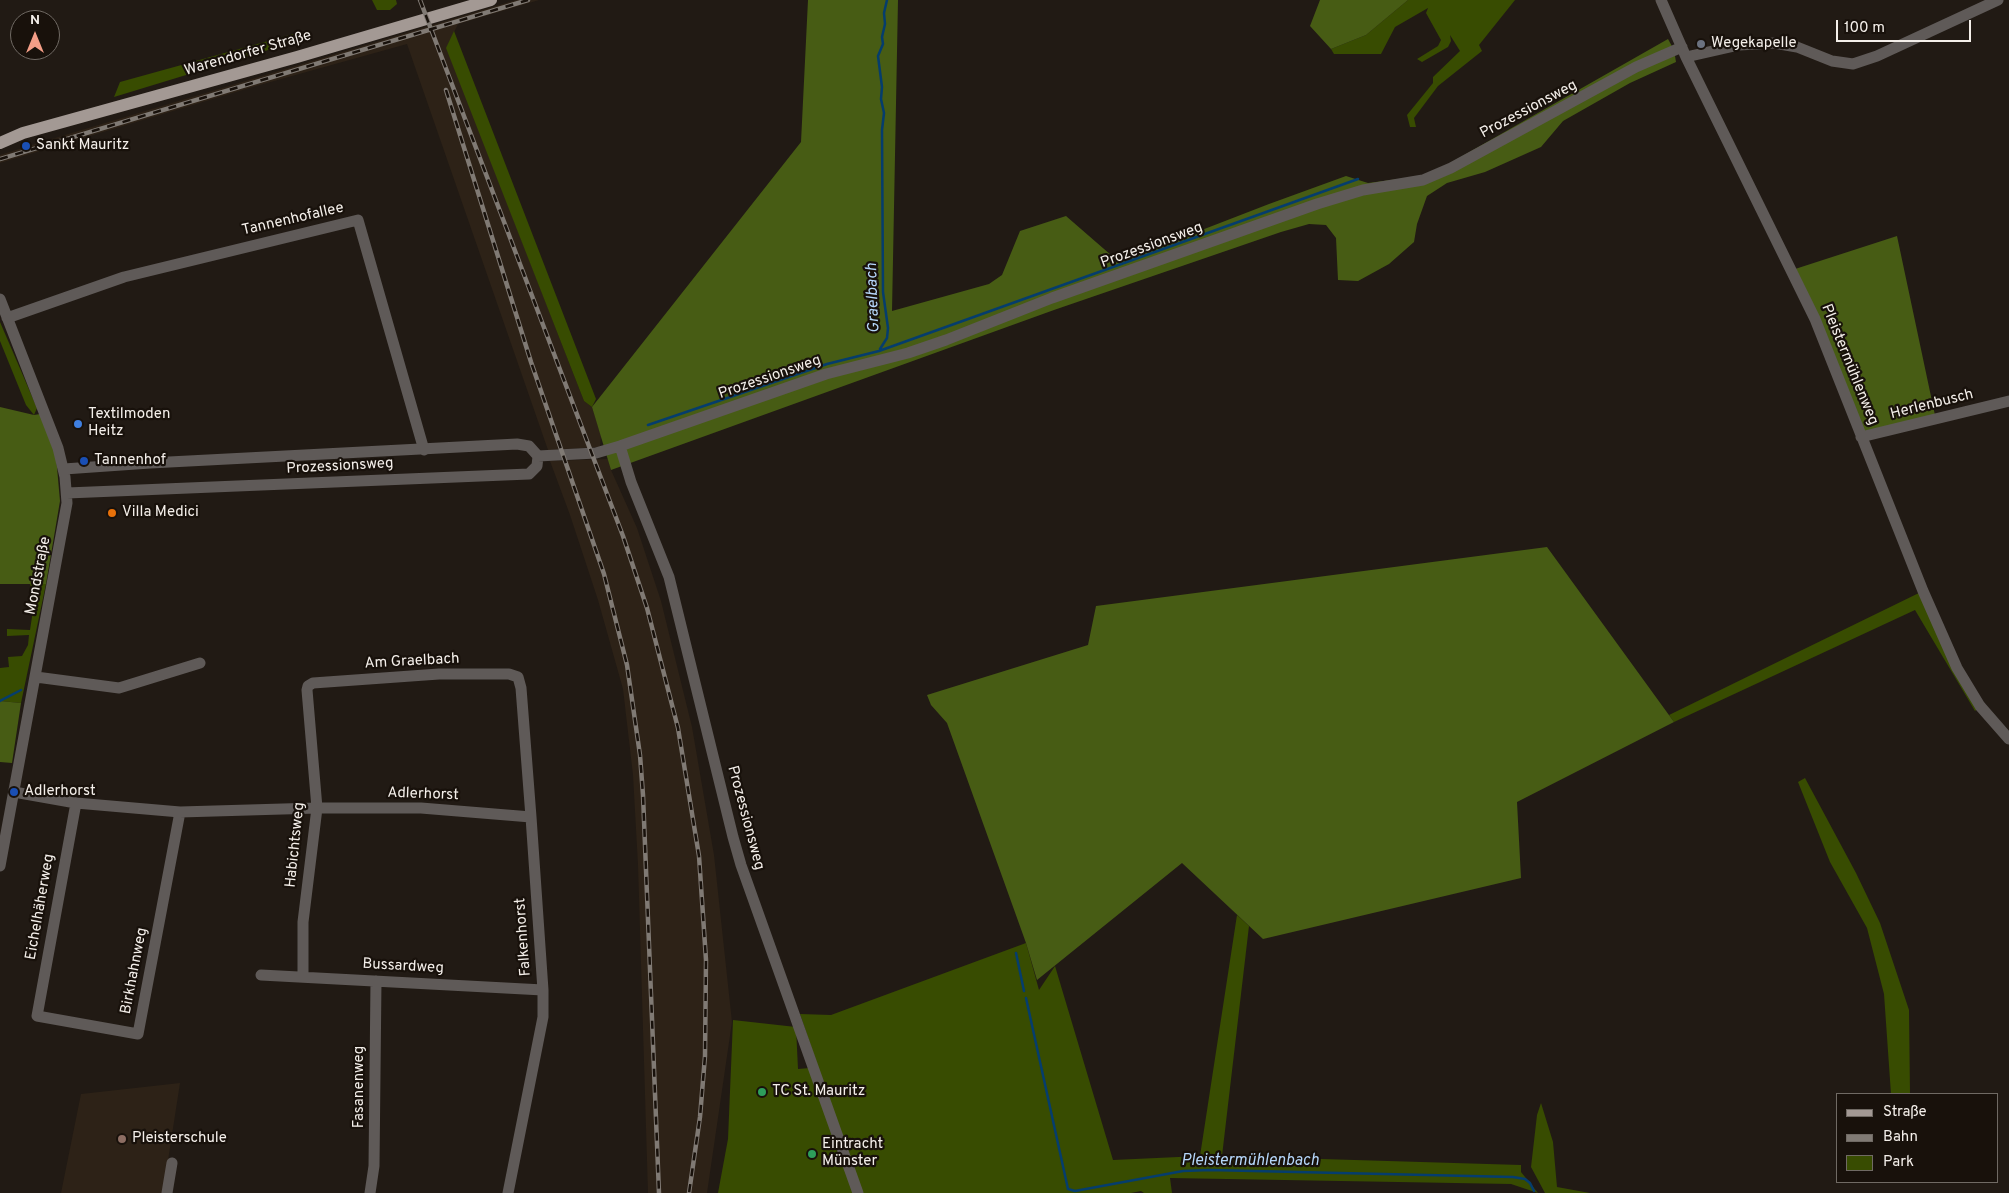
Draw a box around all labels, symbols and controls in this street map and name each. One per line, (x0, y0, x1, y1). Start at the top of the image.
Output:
north arrow (10, 10, 60, 60)
scale bar (1839, 10, 1974, 42)
text: N (30, 12, 40, 29)
text: 100 m (1844, 19, 1885, 38)
street label: Warendorfer Straße (182, 27, 314, 81)
place label: Wegekapelle (1711, 35, 1796, 53)
marker: Wegekapelle (1695, 38, 1707, 50)
street label: Prozessionsweg (1477, 77, 1581, 143)
place label: Sankt Mauritz (36, 137, 129, 155)
marker: Sankt Mauritz (20, 140, 32, 152)
street label: Tannenhofallee (240, 200, 346, 240)
street label: Prozessionsweg (1098, 219, 1206, 273)
water label: Graelbach (863, 263, 885, 333)
street label: Pleistermühlenweg (1816, 302, 1882, 428)
street label: Prozessionsweg (716, 352, 824, 404)
street label: Herlenbusch (1889, 386, 1975, 424)
place label: Textilmoden Heitz (88, 406, 170, 441)
marker: Textilmoden Heitz (72, 418, 84, 430)
place label: Tannenhof (94, 452, 166, 470)
marker: Tannenhof (78, 455, 90, 467)
street label: Prozessionsweg (286, 455, 394, 479)
place label: Villa Medici (122, 504, 199, 522)
marker: Villa Medici (106, 507, 118, 519)
street label: Mondstraße (23, 535, 55, 617)
street label: Am Graelbach (364, 651, 460, 673)
street label: Prozessionsweg (722, 764, 768, 872)
place label: Adlerhorst (24, 783, 96, 801)
street label: Adlerhorst (387, 785, 459, 805)
marker: Adlerhorst (8, 786, 20, 798)
street label: Habichtsweg (283, 801, 309, 889)
street label: Eichelhäherweg (23, 853, 59, 961)
street label: Falkenhorst (512, 897, 536, 977)
street label: Birkhahnweg (118, 926, 152, 1016)
street label: Bussardweg (362, 956, 444, 978)
street label: Fasanenweg (351, 1046, 369, 1128)
place label: TC St. Mauritz (772, 1083, 865, 1101)
marker: TC St. Mauritz (756, 1086, 768, 1098)
legend (1836, 1093, 1999, 1183)
text: Straße (1883, 1103, 1927, 1122)
text: Bahn (1883, 1128, 1918, 1147)
place label: Pleisterschule (132, 1130, 227, 1148)
marker: Pleisterschule (116, 1133, 128, 1145)
place label: Eintracht Münster (822, 1136, 883, 1171)
marker: Eintracht Münster (806, 1148, 818, 1160)
water label: Pleistermühlenbach (1181, 1152, 1319, 1172)
text: Park (1883, 1153, 1914, 1172)

